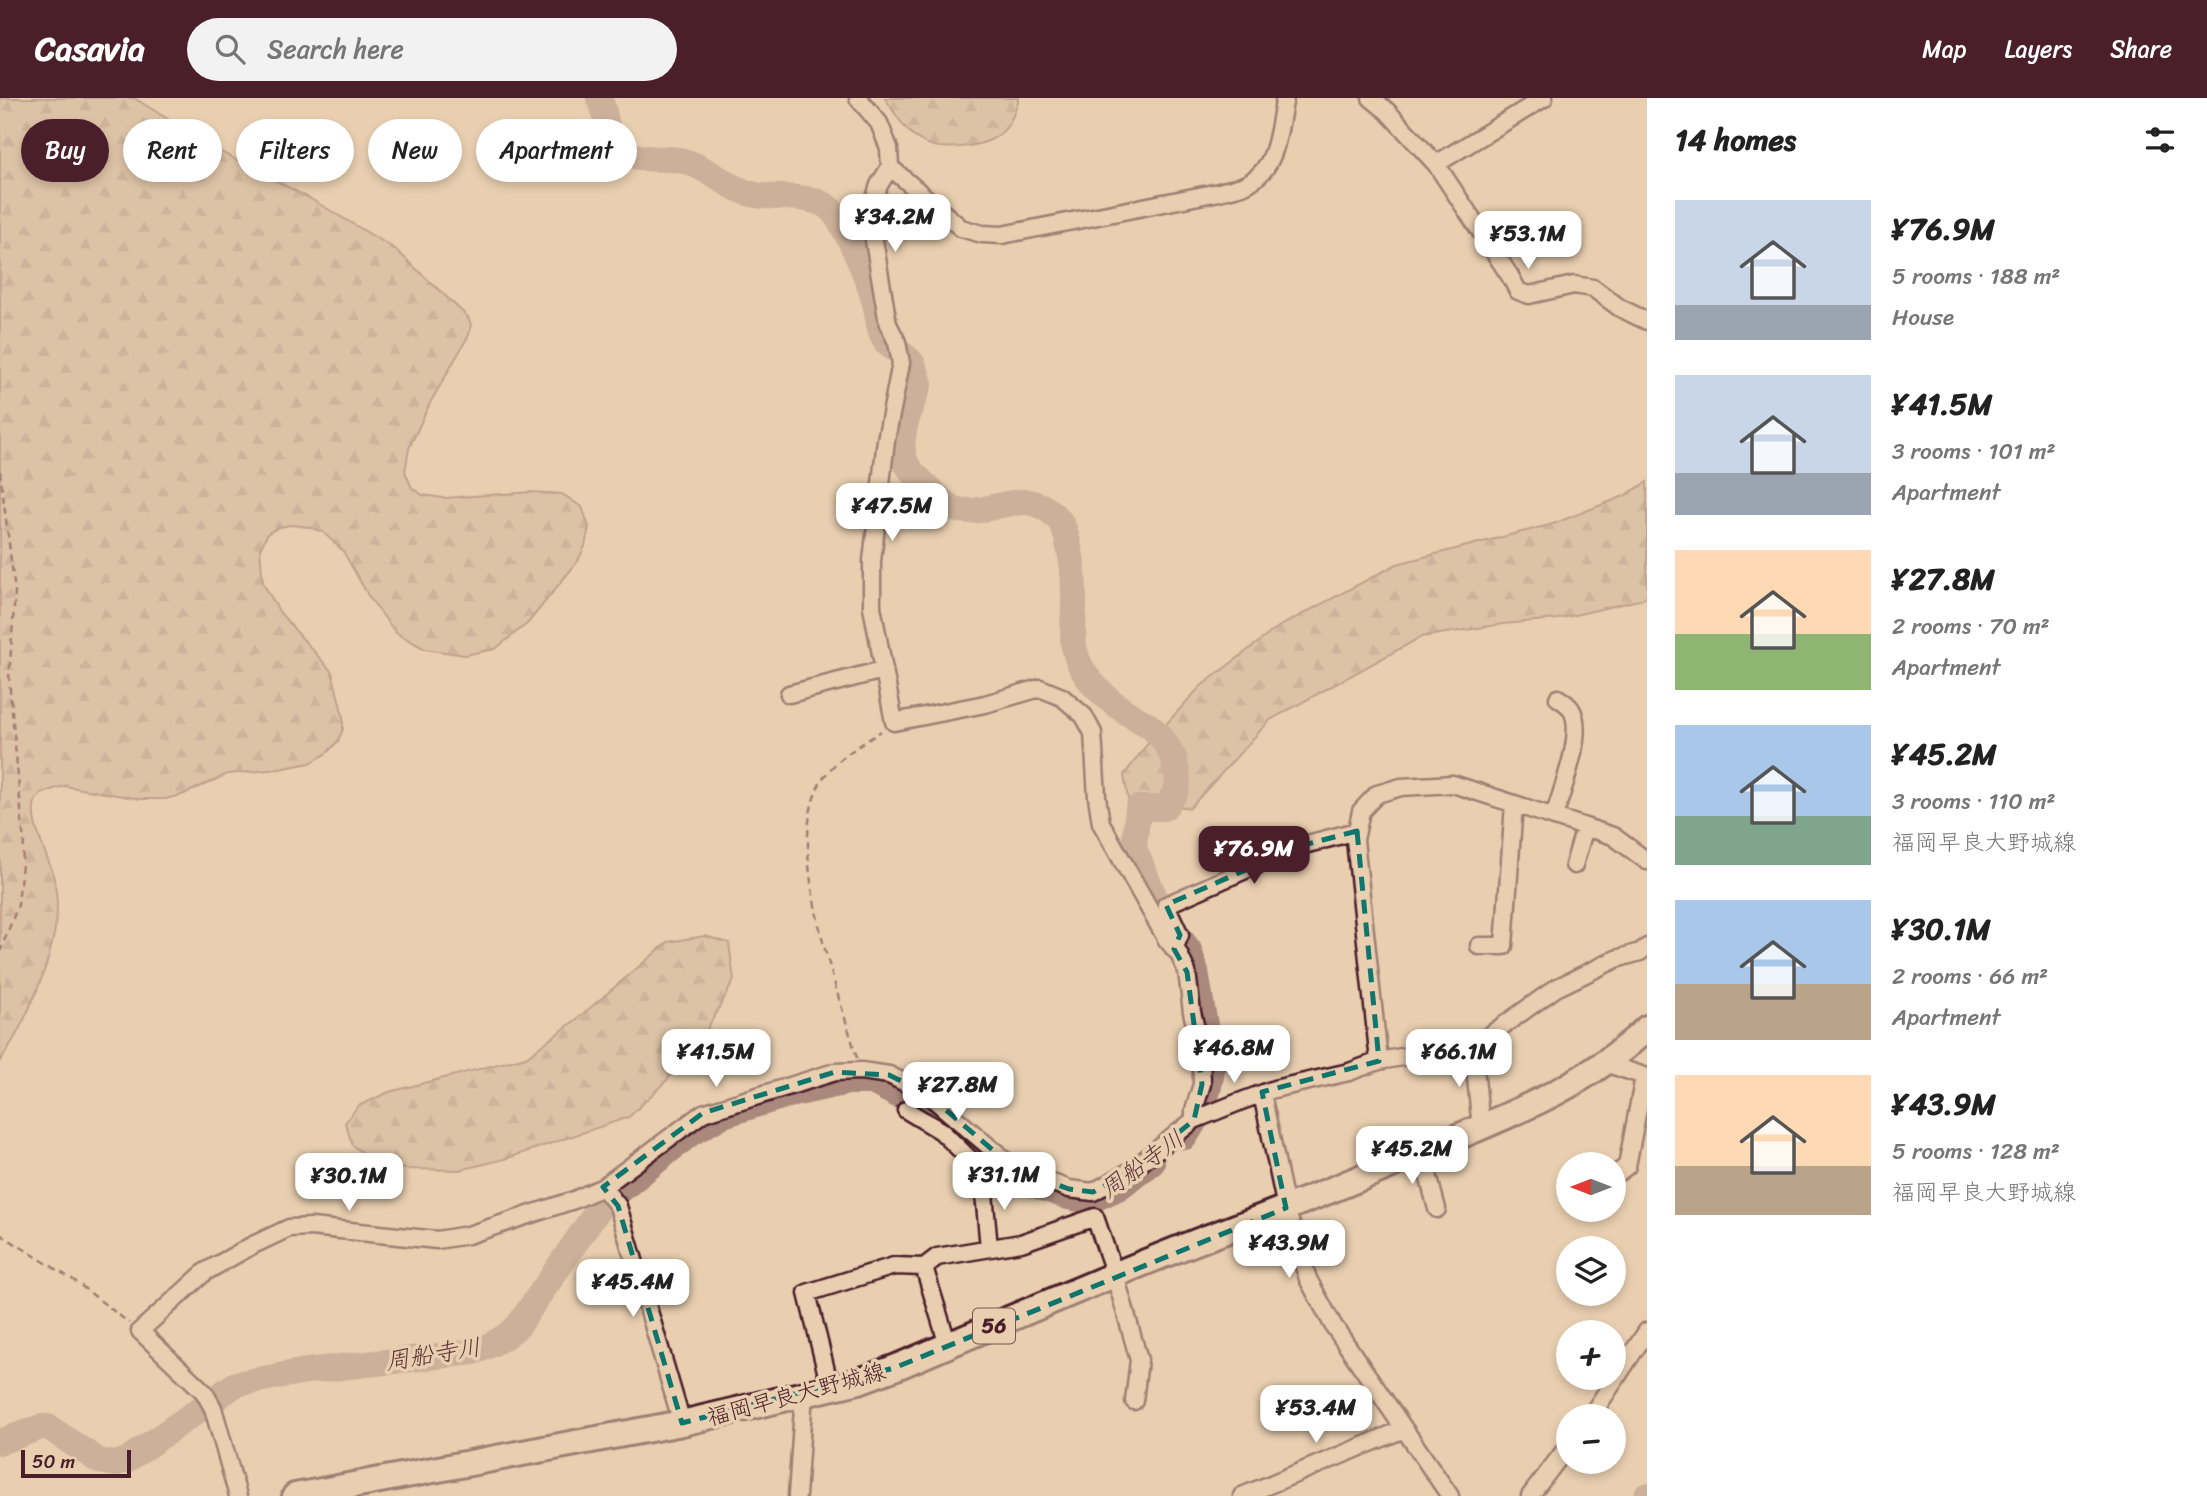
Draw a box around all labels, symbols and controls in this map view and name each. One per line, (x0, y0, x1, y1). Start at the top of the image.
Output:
search box (187, 18, 677, 81)
text: Casavia (35, 20, 145, 78)
text: Search here (267, 26, 404, 72)
text: Map (1922, 28, 1967, 70)
text: Layers (2005, 28, 2072, 70)
text: Share (2110, 28, 2172, 70)
icon: search (211, 30, 249, 68)
text: 14 homes (1675, 113, 1796, 167)
chip: Buy (21, 119, 109, 182)
chip: Rent (123, 119, 222, 182)
chip: Filters (236, 119, 354, 182)
chip: New (368, 119, 462, 182)
chip: Apartment (476, 119, 637, 182)
icon: filters (2141, 121, 2179, 159)
pin: ¥34.2M (838, 194, 952, 254)
text: ¥34.2M (856, 196, 934, 237)
text: ¥76.9M (1892, 202, 1995, 256)
pin: ¥53.1M (1471, 212, 1585, 271)
text: ¥53.1M (1490, 213, 1566, 254)
icon: home (1731, 228, 1815, 312)
text: 5 rooms · 188 m² (1892, 256, 2060, 297)
text: House (1892, 297, 1954, 338)
text: ¥41.5M (1892, 377, 1992, 431)
icon: home (1731, 403, 1815, 487)
text: 3 rooms · 101 m² (1892, 431, 2056, 472)
text: Apartment (1892, 472, 2001, 513)
pin: ¥47.5M (835, 484, 949, 543)
text: ¥47.5M (852, 485, 932, 526)
text: ¥27.8M (1892, 552, 1995, 606)
icon: home (1731, 578, 1815, 662)
text: 2 rooms · 70 m² (1892, 606, 2050, 647)
text: Apartment (1892, 647, 2001, 688)
text: ¥45.2M (1892, 727, 1997, 781)
icon: home (1731, 753, 1815, 837)
text: 3 rooms · 110 m² (1892, 781, 2056, 822)
text: 福岡早良大野城線 (1892, 822, 2076, 863)
pin: ¥76.9M (1197, 826, 1311, 886)
text: ¥76.9M (1215, 828, 1293, 869)
text: ¥30.1M (1892, 902, 1991, 956)
icon: home (1731, 928, 1815, 1012)
text: 2 rooms · 66 m² (1892, 956, 2048, 997)
text: Apartment (1892, 997, 2001, 1038)
pin: ¥46.8M (1177, 1026, 1291, 1085)
text: ¥46.8M (1194, 1027, 1274, 1068)
pin: ¥41.5M (659, 1030, 773, 1089)
pin: ¥66.1M (1402, 1030, 1516, 1089)
text: ¥41.5M (678, 1031, 754, 1072)
text: ¥66.1M (1422, 1031, 1496, 1072)
pin: ¥27.8M (901, 1062, 1015, 1122)
text: ¥27.8M (919, 1064, 997, 1105)
text: ¥43.9M (1892, 1077, 1996, 1131)
icon: home (1731, 1103, 1815, 1187)
water label: 周船寺川 (1091, 1119, 1193, 1209)
pin: ¥45.2M (1355, 1126, 1469, 1186)
text: ¥45.2M (1372, 1128, 1452, 1169)
text: 5 rooms · 128 m² (1892, 1131, 2060, 1172)
pin: ¥31.1M (947, 1152, 1061, 1212)
north arrow (1556, 1152, 1626, 1222)
map controls (1556, 1152, 1626, 1474)
pin: ¥30.1M (292, 1154, 406, 1213)
text: ¥31.1M (969, 1154, 1039, 1195)
text: ¥30.1M (311, 1155, 387, 1196)
text: 福岡早良大野城線 (1892, 1172, 2076, 1213)
pin: ¥43.9M (1232, 1220, 1346, 1280)
text: ¥43.9M (1249, 1222, 1329, 1263)
button: layers (1556, 1236, 1626, 1306)
pin: ¥45.4M (576, 1260, 690, 1319)
text: ¥45.4M (592, 1261, 674, 1302)
road number: 56 (973, 1308, 1015, 1344)
button: + (1556, 1320, 1626, 1390)
water label: 周船寺川 (382, 1326, 484, 1382)
street label: 福岡早良大野城線 (702, 1351, 890, 1438)
pin: ¥53.4M (1259, 1386, 1373, 1445)
text: ¥53.4M (1276, 1387, 1356, 1428)
button: − (1556, 1404, 1626, 1474)
text: 50 m (32, 1445, 75, 1478)
scale bar (21, 1447, 131, 1479)

